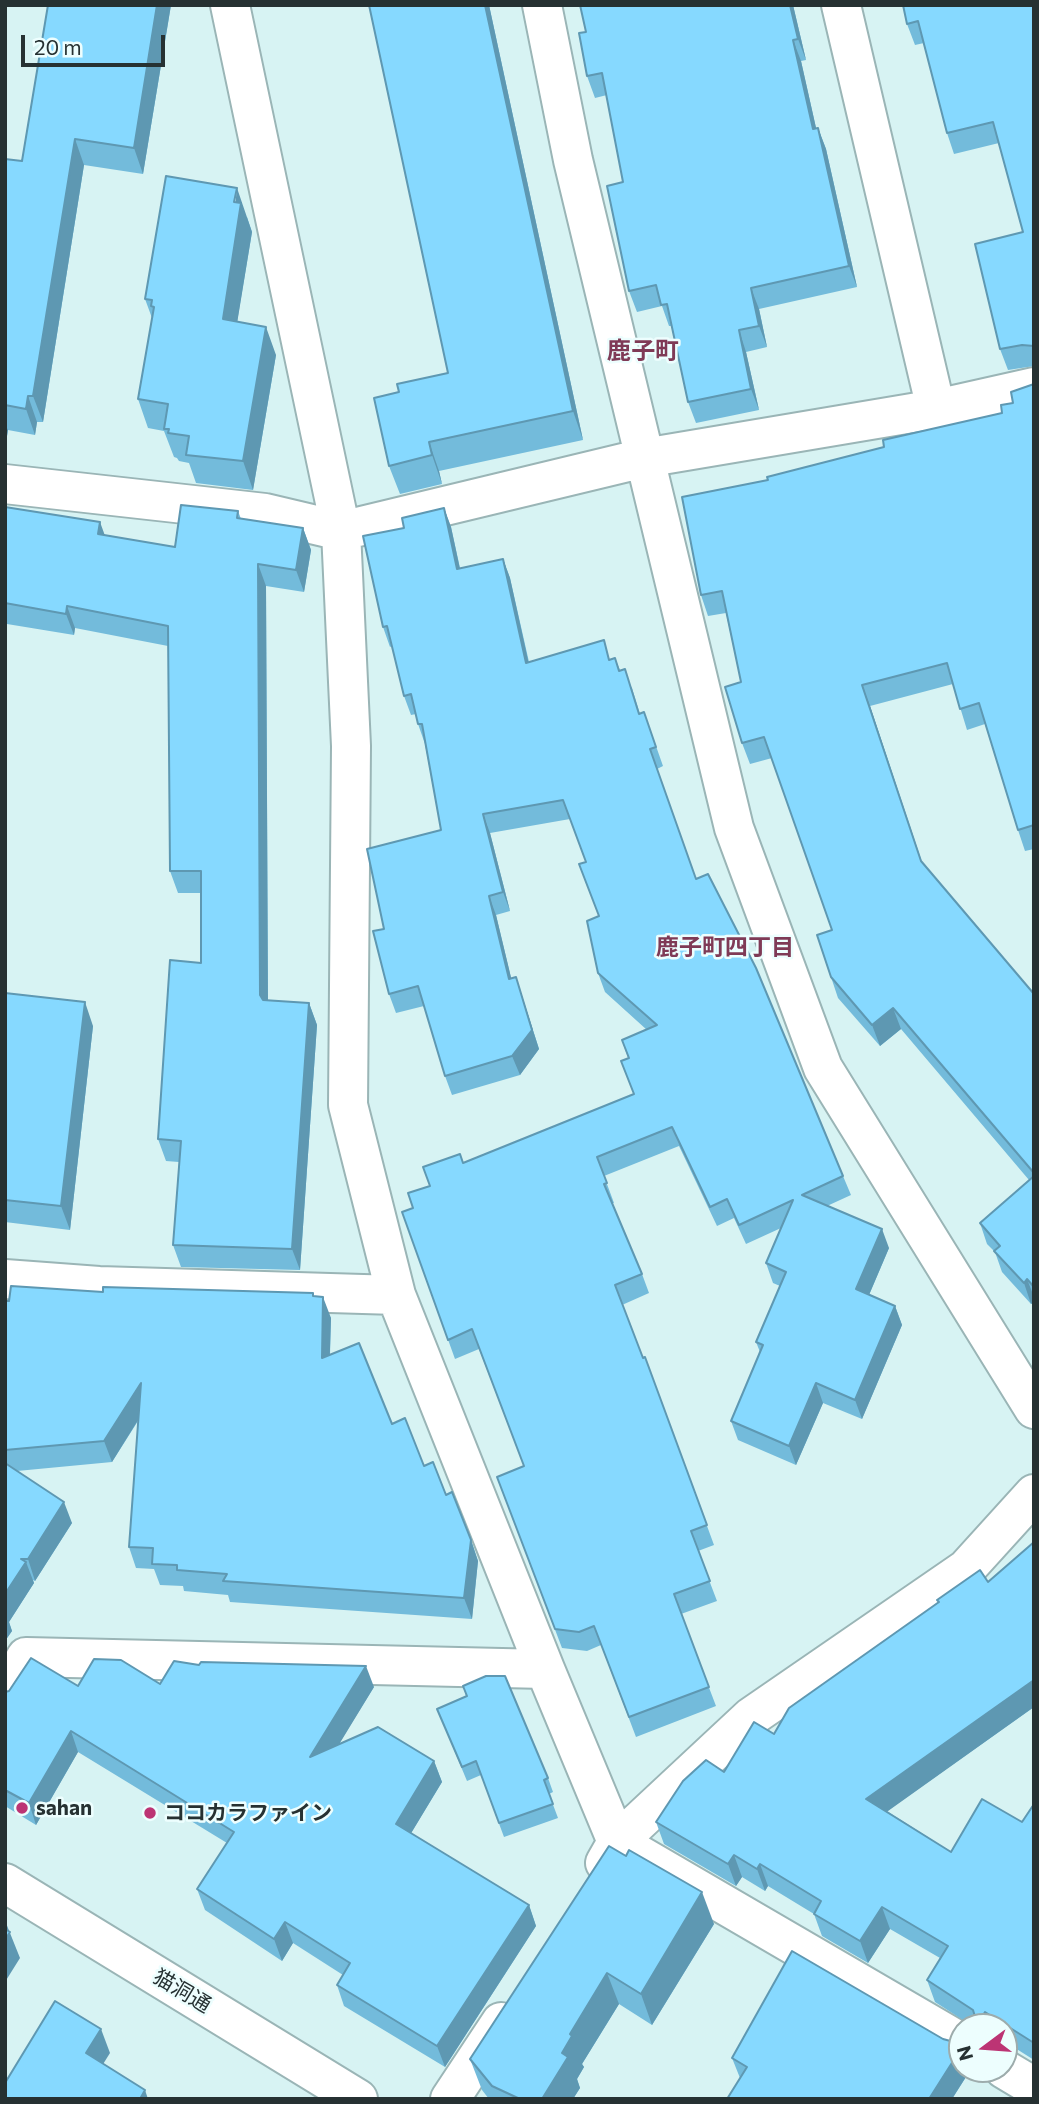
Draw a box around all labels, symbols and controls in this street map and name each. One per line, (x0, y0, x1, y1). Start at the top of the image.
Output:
scale bar (24, 21, 168, 65)
text: 20 m (34, 34, 82, 59)
district label: 鹿子町 (607, 337, 679, 365)
district label: 鹿子町四丁目 (656, 933, 794, 961)
place label: sahan (36, 1795, 92, 1821)
marker: sahan (14, 1800, 30, 1816)
place label: ココカラファイン (164, 1800, 332, 1826)
marker: ココカラファイン (142, 1805, 158, 1821)
street label: 猫洞通 (149, 1964, 215, 2018)
north arrow (948, 2013, 1018, 2083)
text: N (951, 2043, 977, 2063)

